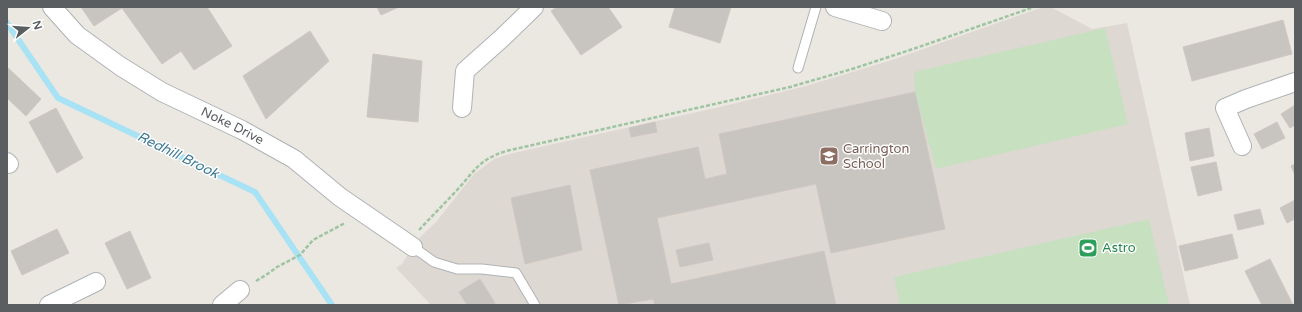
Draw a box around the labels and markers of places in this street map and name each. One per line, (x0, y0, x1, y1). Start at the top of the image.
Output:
place label: Carrington School (843, 141, 909, 172)
school or university icon: Carrington School (818, 145, 840, 167)
sports icon: Astro (1077, 237, 1099, 259)
place label: Astro (1102, 240, 1136, 256)

